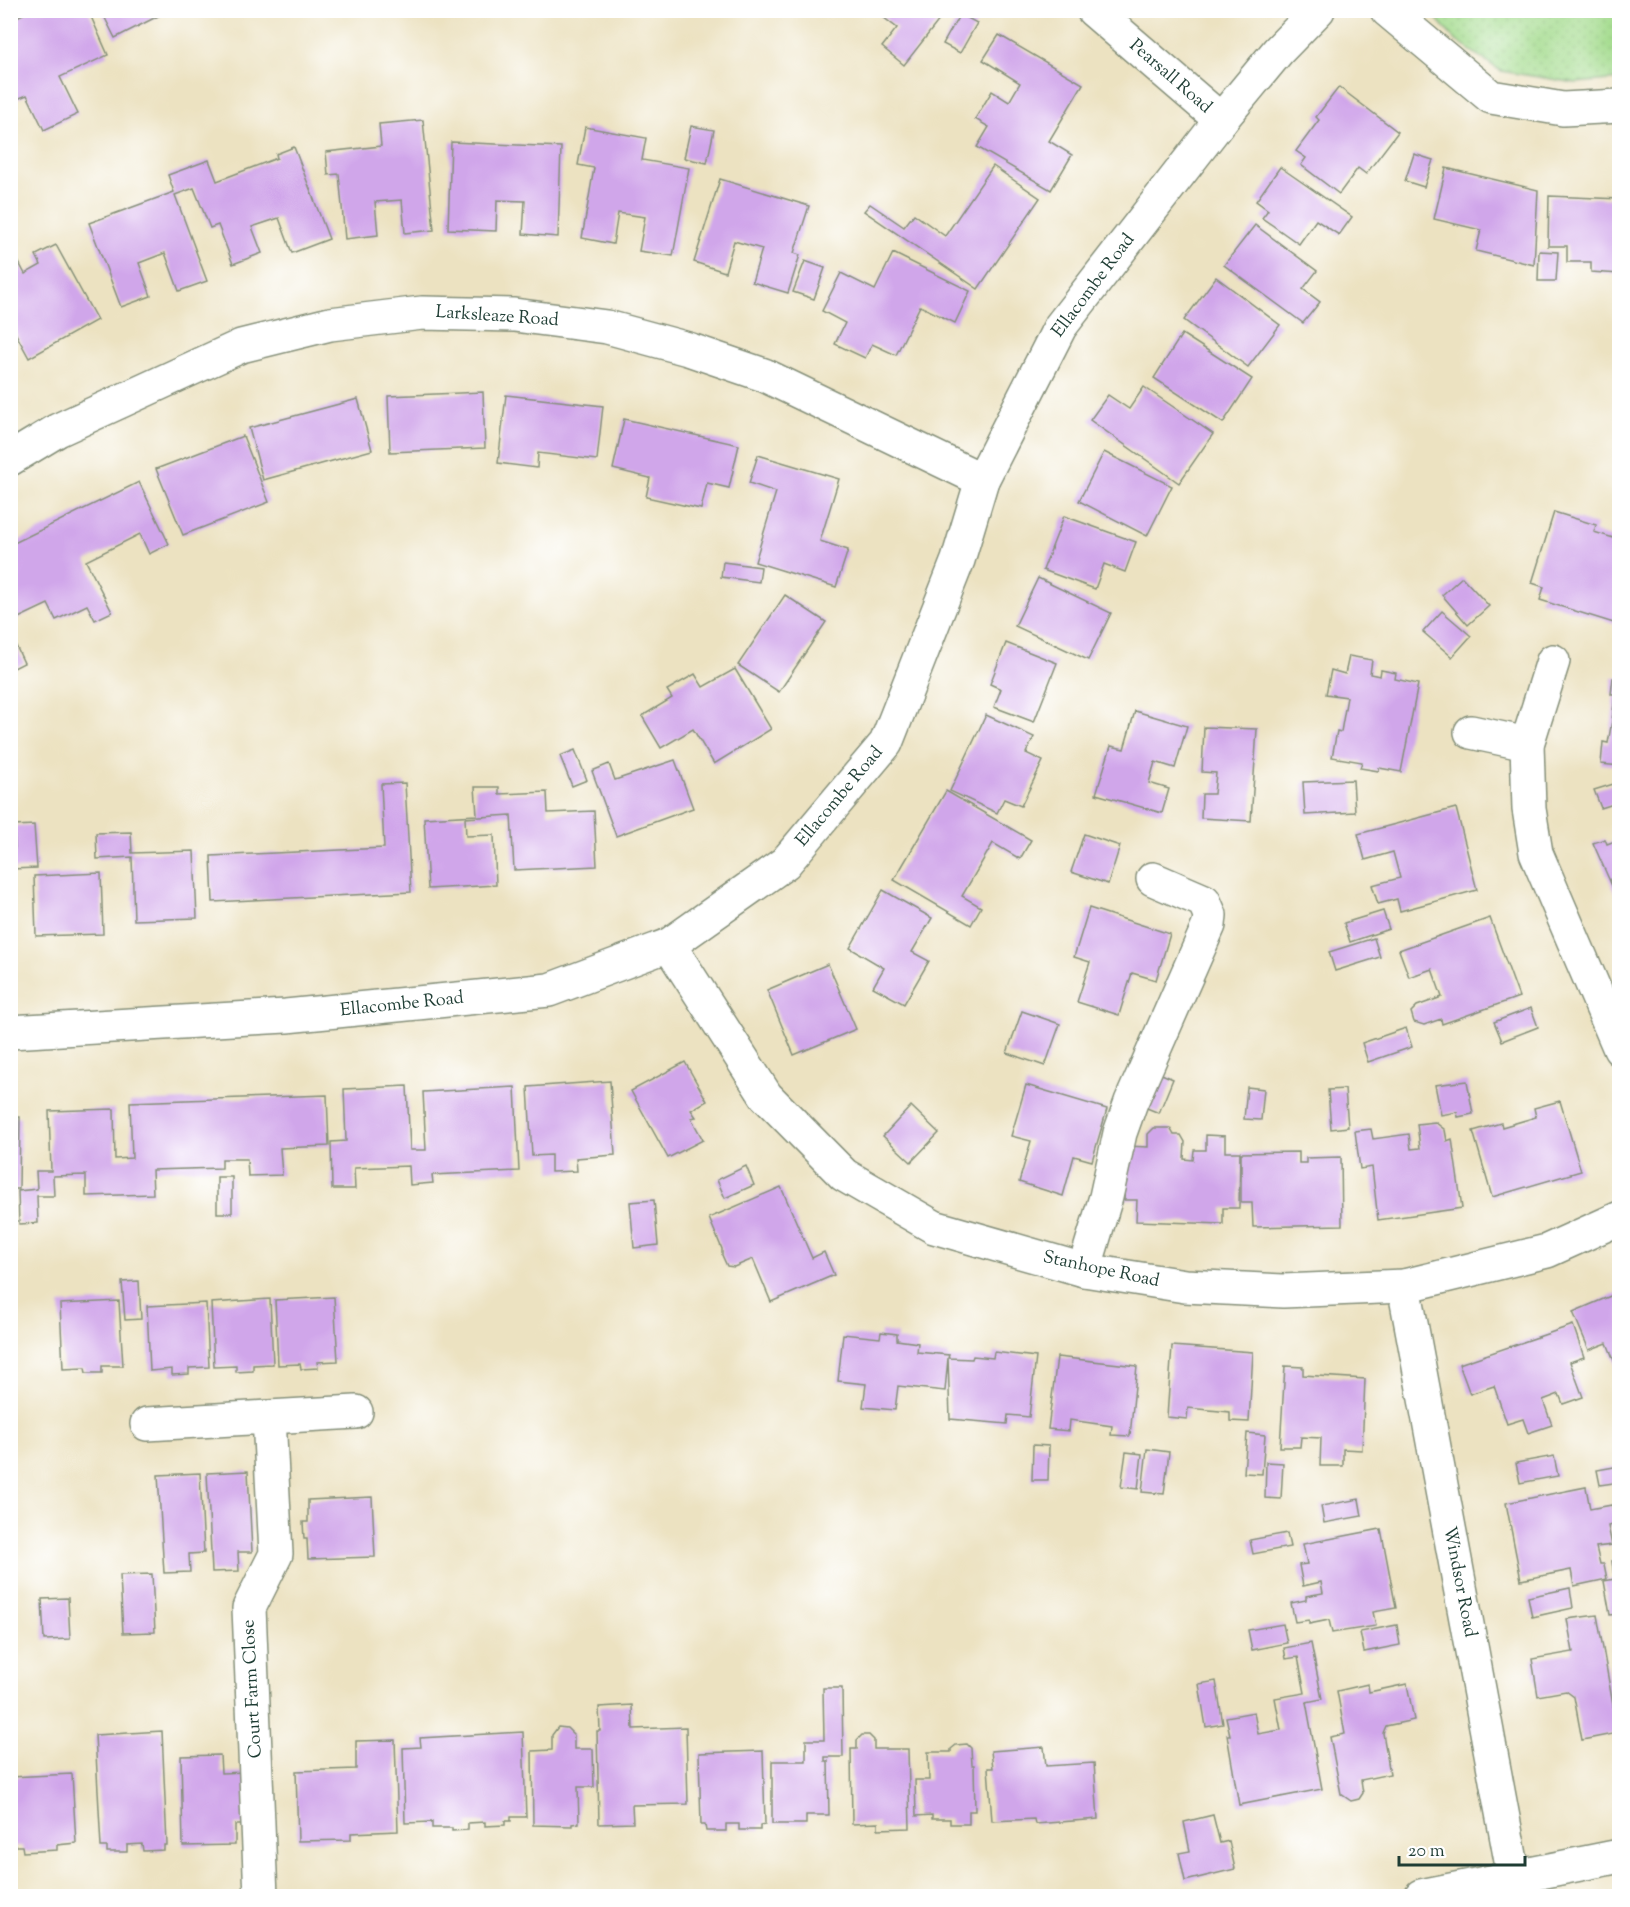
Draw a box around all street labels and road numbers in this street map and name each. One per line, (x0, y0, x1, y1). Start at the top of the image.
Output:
street label: Pearsall Road (1123, 34, 1217, 120)
street label: Ellacombe Road (1046, 229, 1142, 343)
street label: Larksleaze Road (435, 300, 559, 334)
street label: Ellacombe Road (790, 741, 890, 853)
street label: Ellacombe Road (339, 986, 465, 1024)
street label: Stanhope Road (1040, 1245, 1162, 1295)
street label: Windsor Road (1435, 1524, 1483, 1640)
street label: Court Farm Close (236, 1619, 270, 1759)

